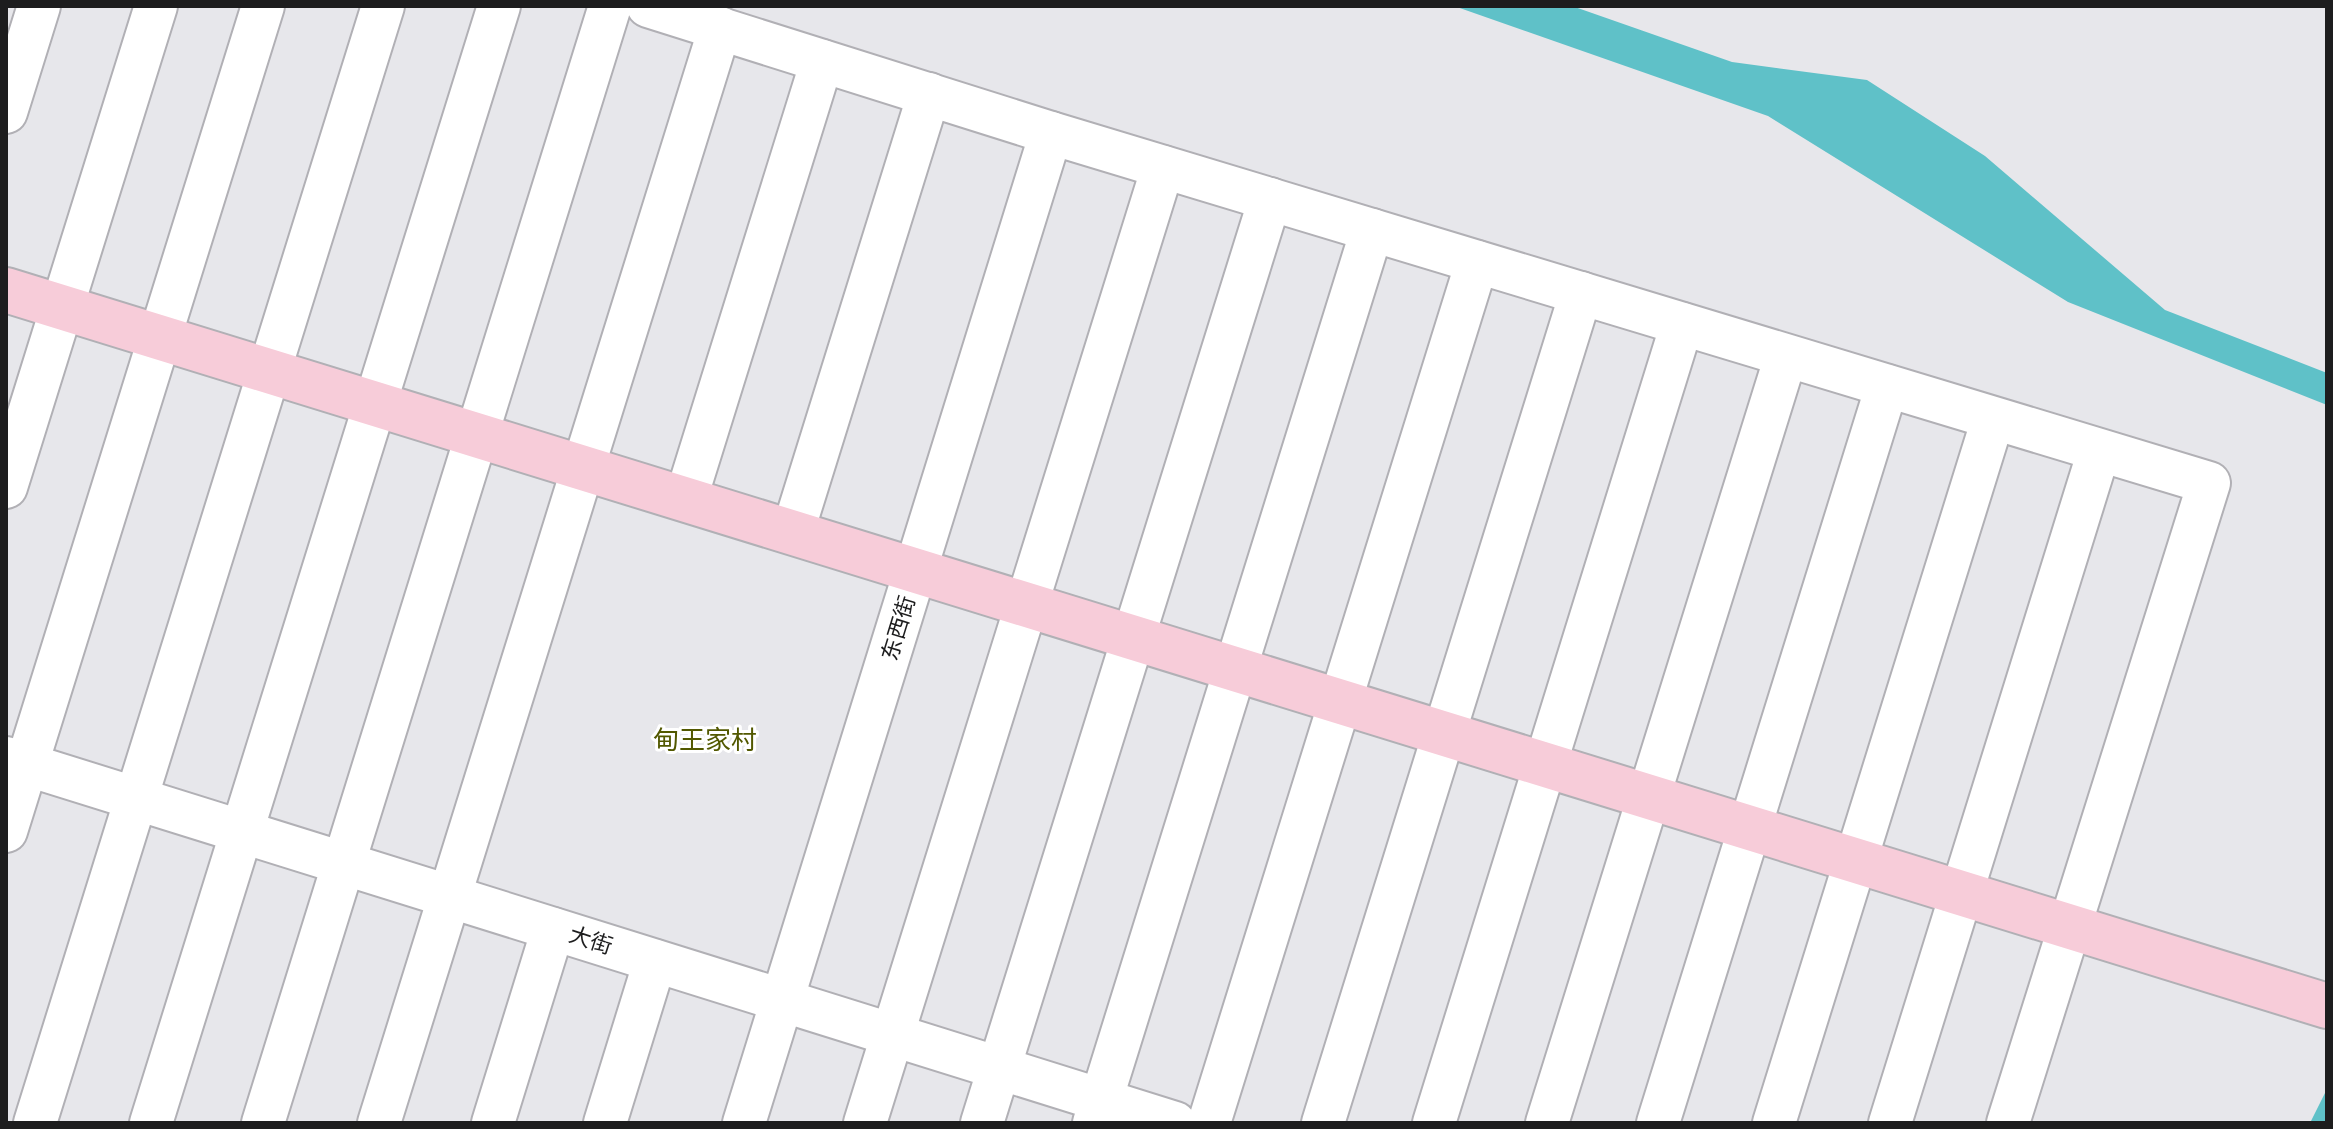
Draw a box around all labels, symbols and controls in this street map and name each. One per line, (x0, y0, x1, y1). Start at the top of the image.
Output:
street label: 东西街 (875, 592, 921, 664)
district label: 甸王家村 (653, 723, 757, 756)
street label: 大街 (566, 920, 616, 960)

